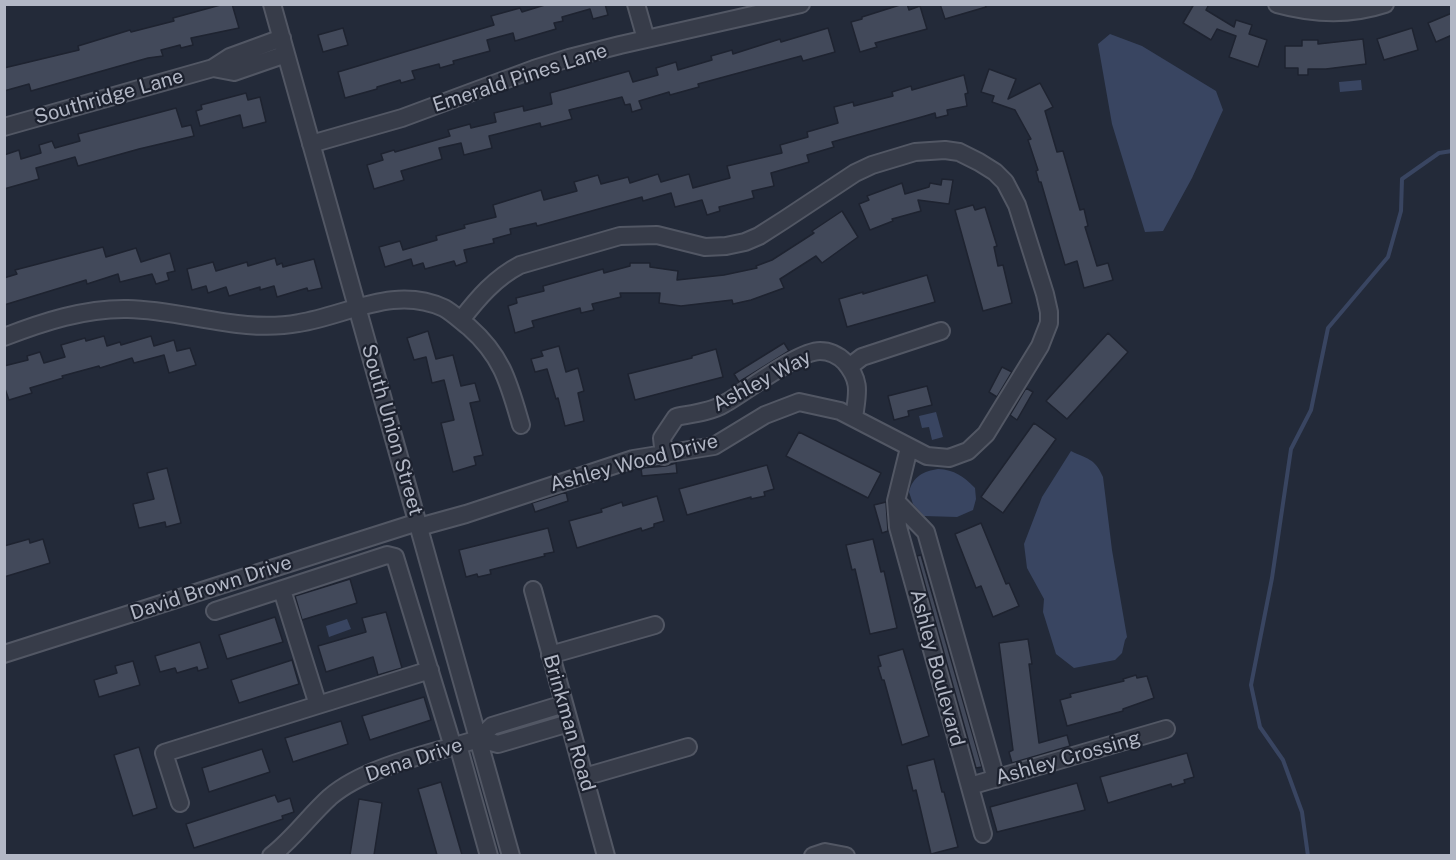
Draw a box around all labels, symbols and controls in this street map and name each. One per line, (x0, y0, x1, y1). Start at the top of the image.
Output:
street label: Emerald Pines Lane (430, 38, 610, 118)
street label: Southridge Lane (32, 64, 186, 130)
street label: South Union Street (356, 342, 428, 518)
street label: Ashley Way (709, 345, 815, 417)
street label: Ashley Wood Drive (547, 429, 721, 497)
street label: David Brown Drive (127, 551, 295, 625)
street label: Ashley Boulevard (905, 587, 969, 749)
street label: Brinkman Road (538, 652, 600, 794)
street label: Ashley Crossing (993, 726, 1143, 790)
street label: Dena Drive (363, 733, 465, 787)

